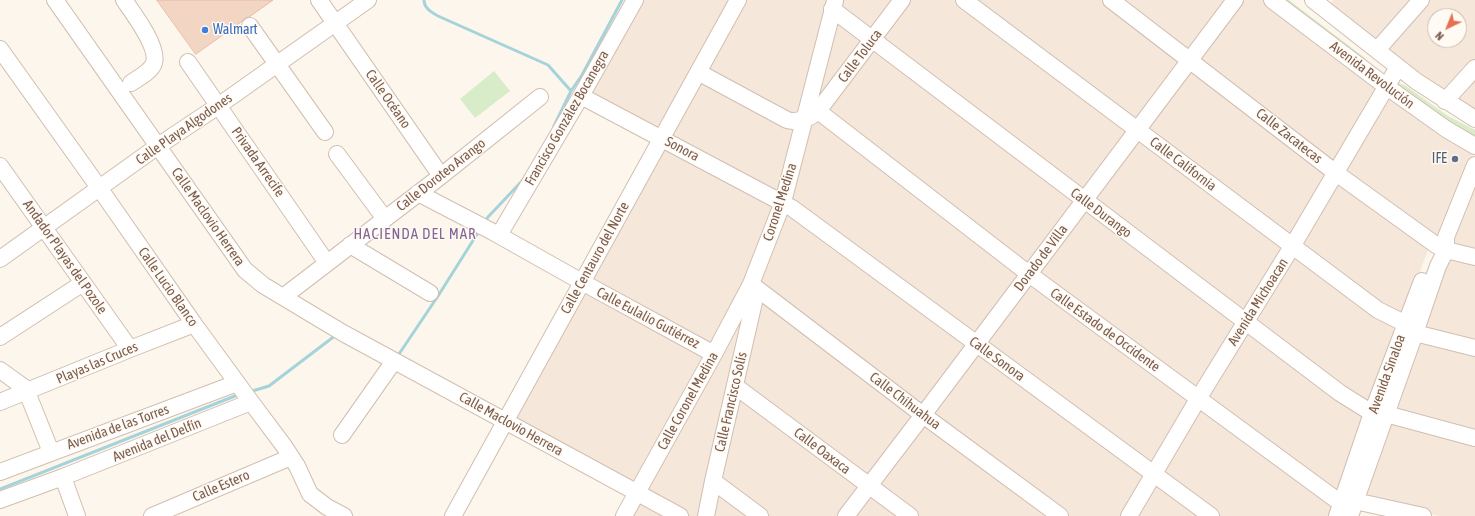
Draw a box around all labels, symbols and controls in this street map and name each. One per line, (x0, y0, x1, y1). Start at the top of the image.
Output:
north arrow (1427, 8, 1467, 48)
place label: Walmart (213, 22, 258, 38)
marker: Walmart (200, 25, 210, 35)
street label: Calle Toluca (835, 26, 885, 86)
text: N (1433, 29, 1446, 43)
street label: Avenida Revolución (1326, 38, 1418, 112)
street label: Francisco González Bocanegra (521, 47, 613, 189)
street label: Calle Océano (362, 66, 414, 132)
street label: Calle Playa Algodones (133, 90, 235, 168)
street label: Calle Zacatecas (1252, 105, 1326, 167)
street label: Privada Arrecife (228, 124, 288, 200)
street label: Sonora (662, 133, 702, 165)
street label: Calle California (1146, 133, 1220, 195)
street label: Calle Doroteo Arango (393, 135, 489, 215)
place label: IFE (1432, 151, 1447, 167)
marker: IFE (1450, 154, 1460, 164)
street label: Coronel Medina (759, 161, 801, 243)
street label: Calle Maclovio Herrera (168, 165, 248, 269)
street label: Calle Durango (1067, 184, 1135, 242)
street label: Andador Playas del Pozole (19, 197, 111, 317)
street label: Calle Centauro del Norte (557, 199, 633, 317)
street label: Dorado de Villa (1011, 221, 1071, 295)
district label: HACIENDA DEL MAR (353, 225, 477, 243)
street label: Calle Lucio Blanco (134, 244, 202, 330)
street label: Avenida Michoacan (1224, 255, 1292, 349)
street label: Calle Eulalio Gutiérrez (594, 284, 702, 352)
street label: Calle Estado de Occidente (1047, 285, 1163, 375)
street label: Avenida Sinaloa (1365, 332, 1409, 416)
street label: Calle Sonora (966, 333, 1028, 385)
street label: Playas las Cruces (54, 338, 140, 388)
street label: Calle Coronel Medina (654, 349, 722, 453)
street label: Calle Francisco Solís (711, 350, 751, 454)
street label: Calle Chihuahua (866, 369, 944, 433)
street label: Calle Maclovio Herrera (456, 388, 566, 460)
street label: Avenida de las Torres (65, 401, 171, 453)
street label: Avenida del Delfín (110, 415, 204, 465)
street label: Calle Oaxaca (790, 424, 854, 478)
street label: Calle Estero (190, 467, 252, 505)

